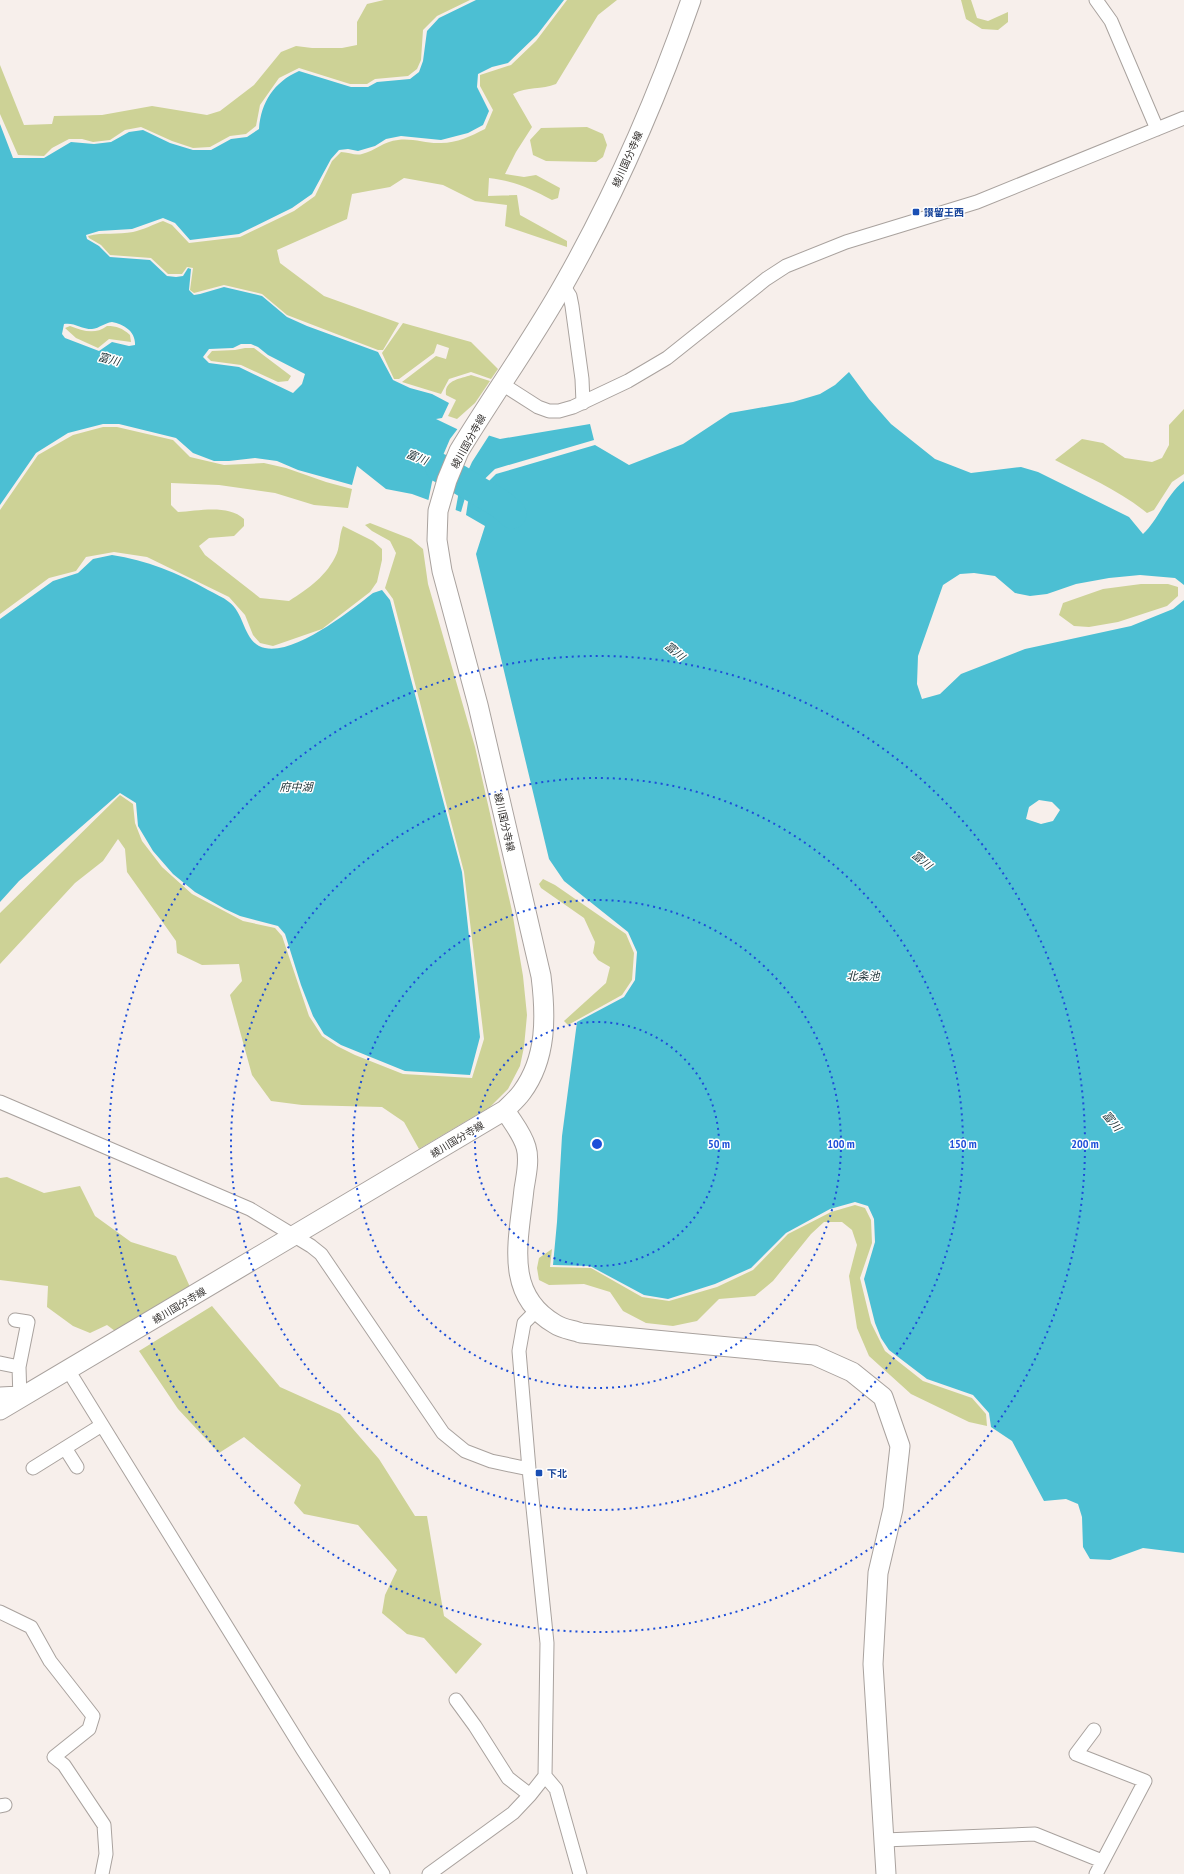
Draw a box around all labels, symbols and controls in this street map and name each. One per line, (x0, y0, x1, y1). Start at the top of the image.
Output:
street label: 綾川国分寺線 (609, 129, 646, 189)
place label: 讃留王西 (924, 206, 964, 219)
marker: 讃留王西 (911, 207, 921, 217)
water label: 富川 (97, 349, 122, 369)
street label: 綾川国分寺線 (448, 412, 489, 471)
water label: 富川 (404, 447, 431, 468)
water label: 富川 (662, 639, 689, 664)
water label: 府中湖 (280, 780, 314, 794)
street label: 綾川国分寺線 (491, 791, 518, 853)
water label: 富川 (909, 848, 936, 873)
water label: 北条池 (847, 969, 880, 983)
water label: 富川 (1100, 1108, 1125, 1135)
street label: 綾川国分寺線 (428, 1118, 486, 1160)
text: 50 m (708, 1136, 730, 1151)
text: 100 m (827, 1136, 855, 1151)
text: 150 m (949, 1136, 977, 1151)
text: 200 m (1071, 1136, 1099, 1151)
centre of rings (590, 1137, 604, 1151)
street label: 綾川国分寺線 (150, 1284, 208, 1326)
place label: 下北 (547, 1467, 567, 1480)
marker: 下北 (534, 1468, 544, 1478)

